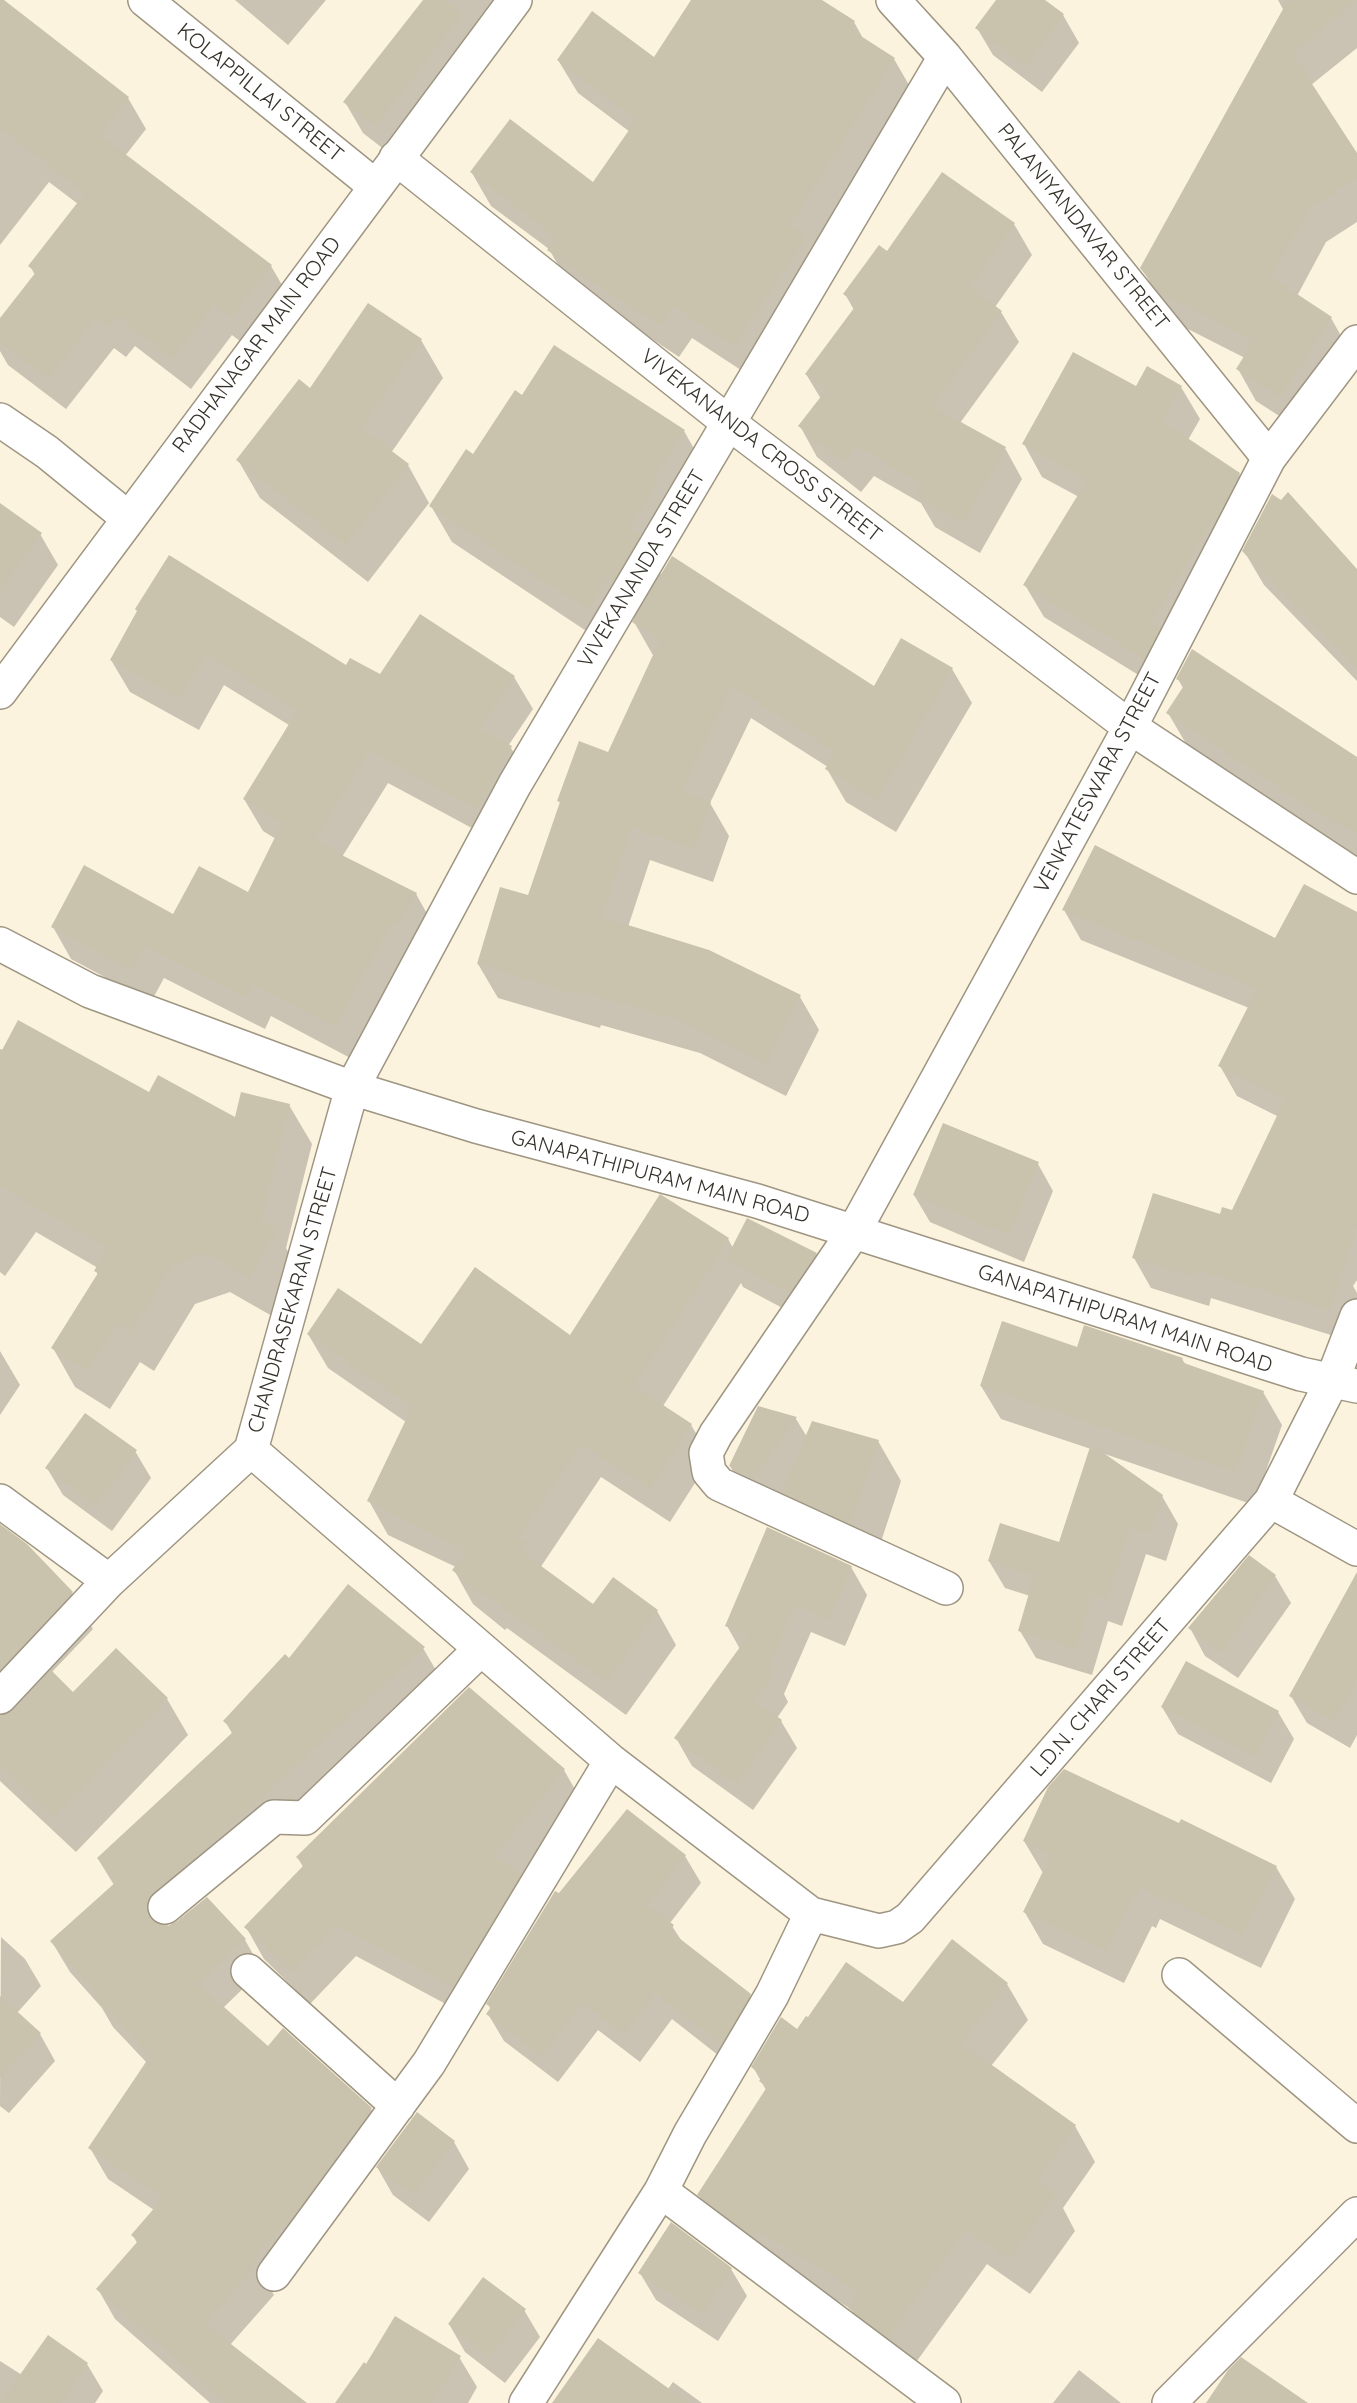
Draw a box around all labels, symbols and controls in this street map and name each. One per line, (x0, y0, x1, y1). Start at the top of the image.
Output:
street label: KOLAPPILLAI STREET (172, 18, 348, 168)
street label: PALANIYANDAVAR STREET (992, 119, 1174, 335)
street label: RADHANAGAR MAIN ROAD (168, 232, 346, 458)
street label: VIVEKANANDA CROSS STREET (635, 344, 887, 548)
street label: VIVEKANANDA STREET (573, 465, 711, 673)
street label: VENKATESWARA STREET (1029, 668, 1167, 898)
street label: GANAPATHIPURAM MAIN ROAD (508, 1125, 812, 1229)
street label: CHANDRASEKARAN STREET (243, 1164, 343, 1436)
street label: GANAPATHIPURAM MAIN ROAD (974, 1259, 1276, 1379)
street label: L.D.N. CHARI STREET (1025, 1614, 1177, 1782)

